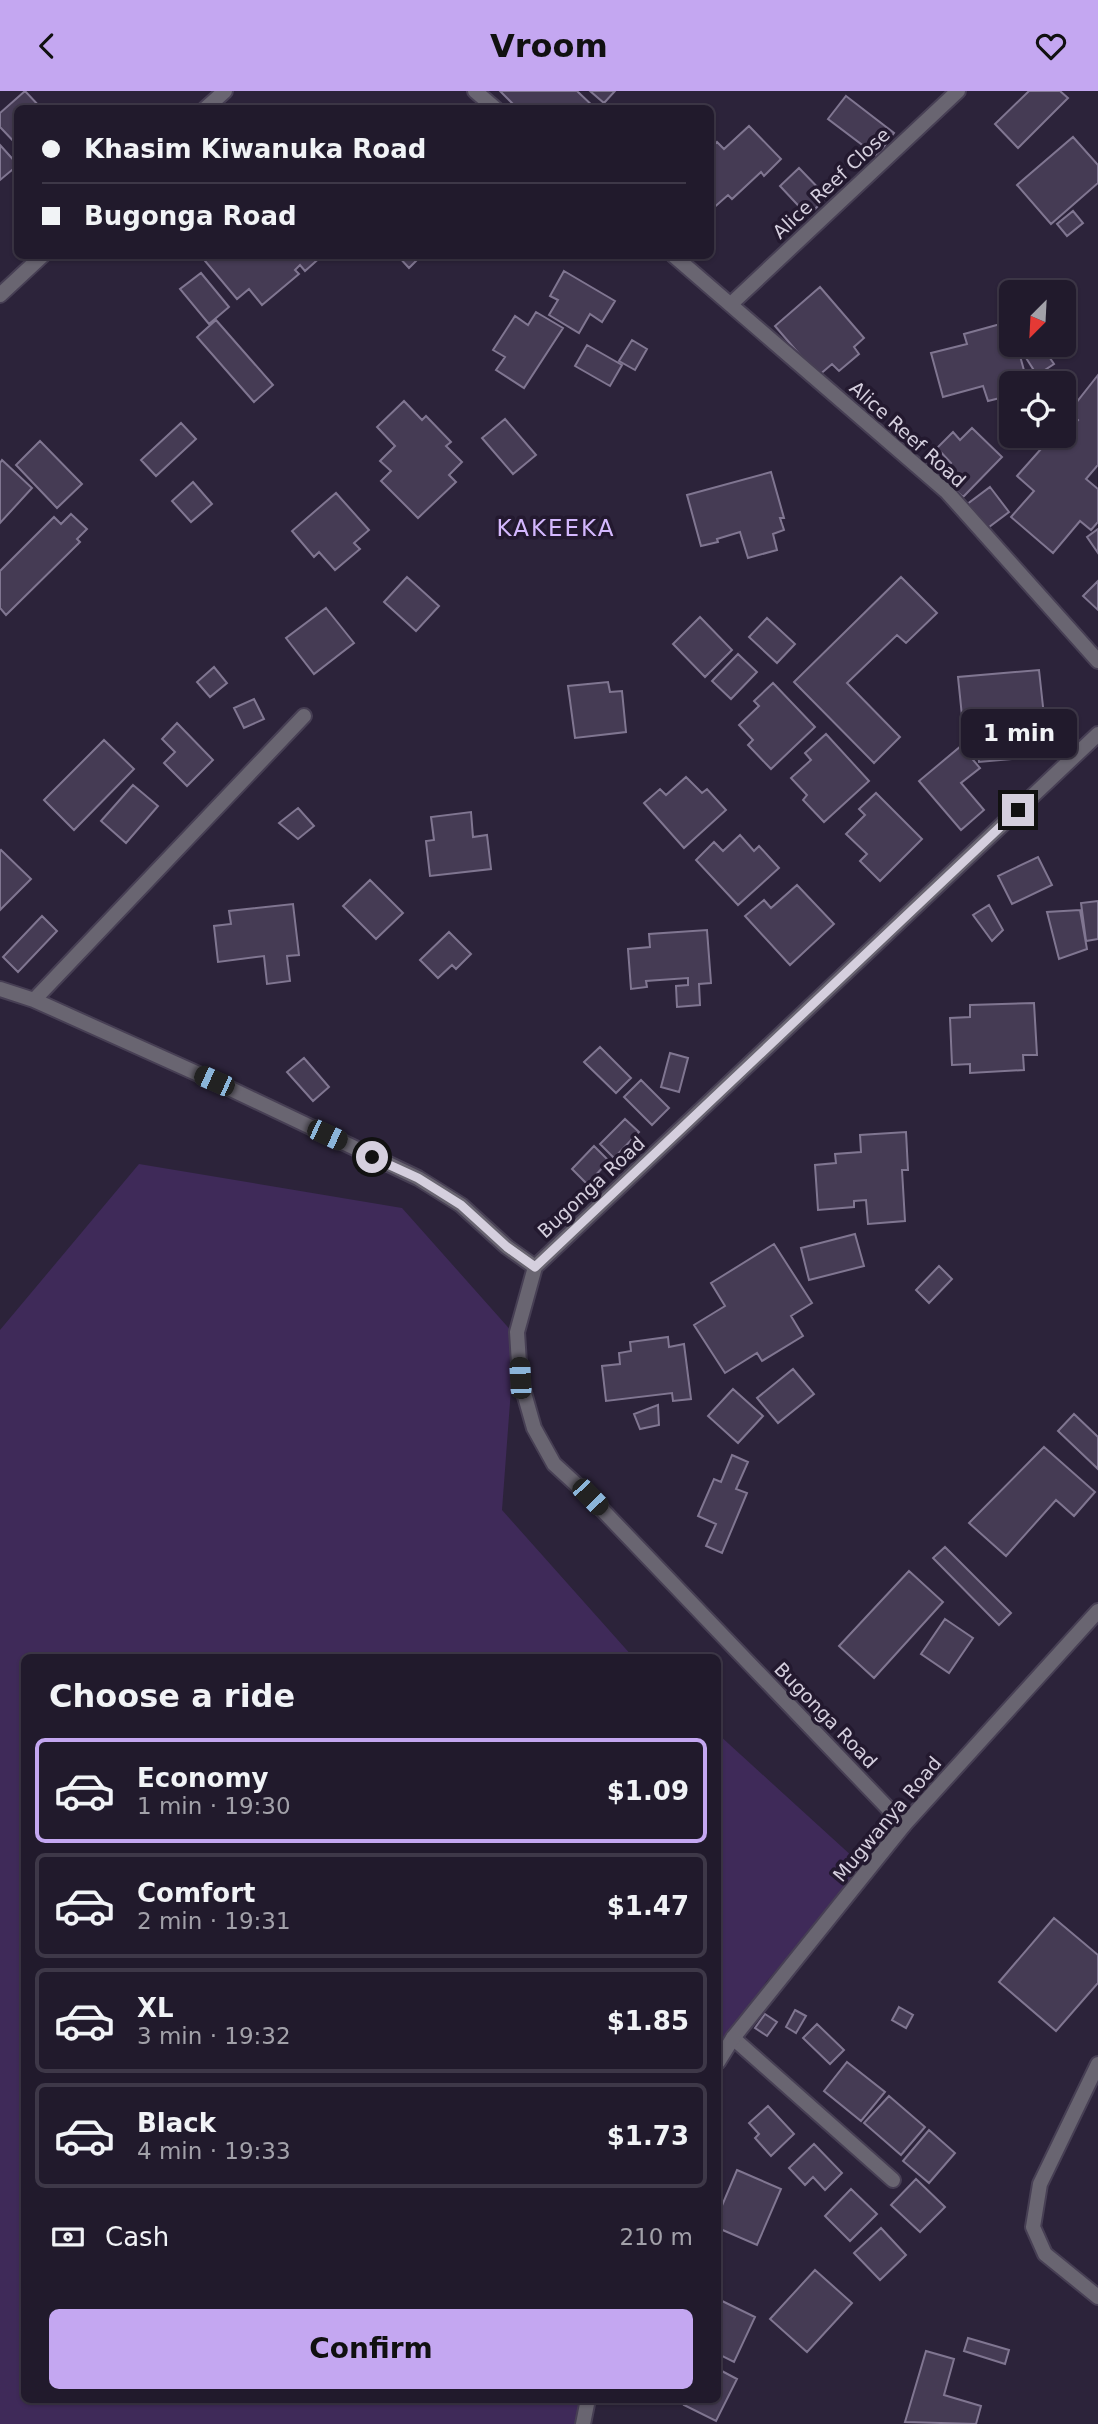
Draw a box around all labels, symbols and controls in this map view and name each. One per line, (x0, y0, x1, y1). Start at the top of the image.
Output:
icon: back (28, 27, 66, 65)
text: Vroom (490, 27, 608, 65)
icon: heart (1032, 27, 1070, 65)
street label: Alice Reef Close (768, 123, 894, 243)
text: Khasim Kiwanuka Road (84, 134, 426, 164)
text: Bugonga Road (84, 201, 297, 231)
north arrow (999, 280, 1076, 357)
map controls (999, 280, 1076, 448)
button: locate (999, 371, 1076, 448)
street label: Alice Reef Road (846, 376, 970, 492)
district label: KAKEEKA (497, 515, 615, 541)
callout: 1 min (960, 709, 1076, 757)
text: 1 min (983, 720, 1055, 746)
route end (1002, 794, 1034, 826)
car (191, 1063, 238, 1099)
car (304, 1117, 351, 1153)
street label: Bugonga Road (533, 1132, 649, 1242)
route start (356, 1141, 388, 1173)
car (509, 1356, 532, 1400)
car (568, 1475, 613, 1519)
street label: Bugonga Road (770, 1658, 882, 1772)
text: Choose a ride (49, 1677, 295, 1715)
street label: Mugwanya Road (828, 1752, 946, 1886)
icon: car (53, 1759, 116, 1822)
text: Economy (137, 1763, 268, 1793)
text: $1.09 (607, 1776, 689, 1806)
text: 1 min · 19:30 (137, 1793, 291, 1819)
icon: car (53, 1874, 116, 1937)
text: Comfort (137, 1878, 255, 1908)
text: $1.47 (607, 1891, 689, 1921)
text: 2 min · 19:31 (137, 1908, 291, 1934)
icon: car (53, 1989, 116, 2052)
text: XL (137, 1993, 174, 2023)
text: $1.85 (607, 2006, 689, 2036)
text: 3 min · 19:32 (137, 2023, 291, 2049)
icon: car (53, 2104, 116, 2167)
text: Black (137, 2108, 216, 2138)
text: $1.73 (607, 2121, 689, 2151)
text: 4 min · 19:33 (137, 2138, 291, 2164)
icon: cash (49, 2218, 87, 2256)
text: Cash (105, 2222, 169, 2252)
text: 210 m (619, 2224, 693, 2250)
button: Confirm (49, 2309, 693, 2389)

